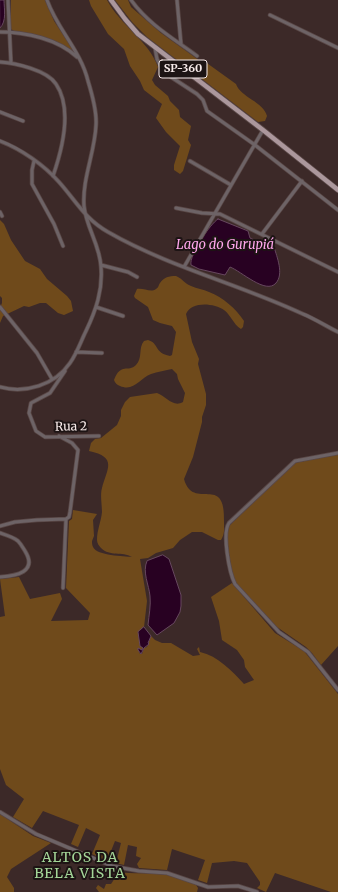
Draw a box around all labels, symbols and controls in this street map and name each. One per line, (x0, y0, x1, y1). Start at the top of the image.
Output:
road number: SP-360 (159, 60, 207, 78)
water label: Lago do Gurupiá (176, 237, 274, 253)
street label: Rua 2 (55, 420, 87, 434)
district label: ALTOS DA BELA VISTA (34, 850, 126, 882)

